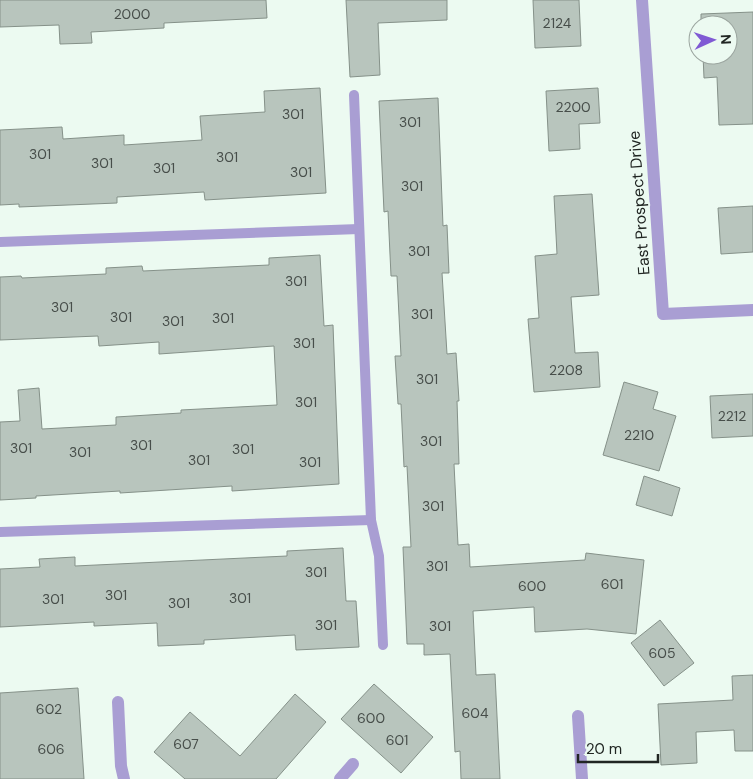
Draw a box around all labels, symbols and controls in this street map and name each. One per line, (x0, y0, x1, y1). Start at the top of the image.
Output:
house number: 2000 (114, 5, 150, 23)
house number: 2124 (543, 14, 572, 32)
north arrow (688, 15, 738, 65)
text: N (717, 34, 735, 45)
house number: 2200 (555, 98, 591, 116)
house number: 301 (282, 105, 304, 123)
house number: 301 (399, 113, 421, 131)
street label: East Prospect Drive (623, 130, 655, 276)
house number: 301 (29, 145, 51, 163)
house number: 301 (216, 148, 238, 166)
house number: 301 (91, 154, 113, 172)
house number: 301 (153, 159, 175, 177)
house number: 301 (290, 163, 312, 181)
house number: 301 (401, 177, 423, 195)
house number: 301 (408, 242, 430, 260)
house number: 301 (285, 272, 307, 290)
house number: 301 (51, 298, 73, 316)
house number: 301 (411, 305, 433, 323)
house number: 301 (110, 308, 132, 326)
house number: 301 (212, 309, 234, 327)
house number: 301 (162, 312, 184, 330)
house number: 301 (293, 334, 315, 352)
house number: 2208 (549, 361, 583, 379)
house number: 301 (416, 370, 438, 388)
house number: 301 (295, 393, 317, 411)
house number: 2212 (718, 407, 746, 425)
house number: 2210 (624, 426, 654, 444)
house number: 301 (420, 432, 442, 450)
house number: 301 (130, 436, 152, 454)
house number: 301 (10, 439, 32, 457)
house number: 301 (232, 440, 254, 458)
house number: 301 (69, 443, 91, 461)
house number: 301 (188, 451, 210, 469)
house number: 301 (299, 453, 321, 471)
house number: 301 (422, 497, 444, 515)
house number: 301 (426, 557, 448, 575)
house number: 301 (305, 563, 327, 581)
house number: 601 (601, 575, 623, 593)
house number: 600 (518, 577, 546, 595)
house number: 301 (105, 586, 127, 604)
house number: 301 (229, 589, 251, 607)
house number: 301 (42, 590, 64, 608)
house number: 301 (168, 594, 190, 612)
house number: 301 (315, 616, 337, 634)
house number: 301 (429, 617, 451, 635)
house number: 605 (649, 644, 675, 662)
house number: 602 (36, 700, 62, 718)
house number: 604 (462, 704, 489, 722)
house number: 600 (357, 709, 385, 727)
house number: 601 (386, 731, 408, 749)
scale bar (578, 732, 658, 764)
house number: 607 (173, 735, 199, 753)
text: 20 m (586, 739, 622, 759)
house number: 606 (37, 740, 65, 758)

